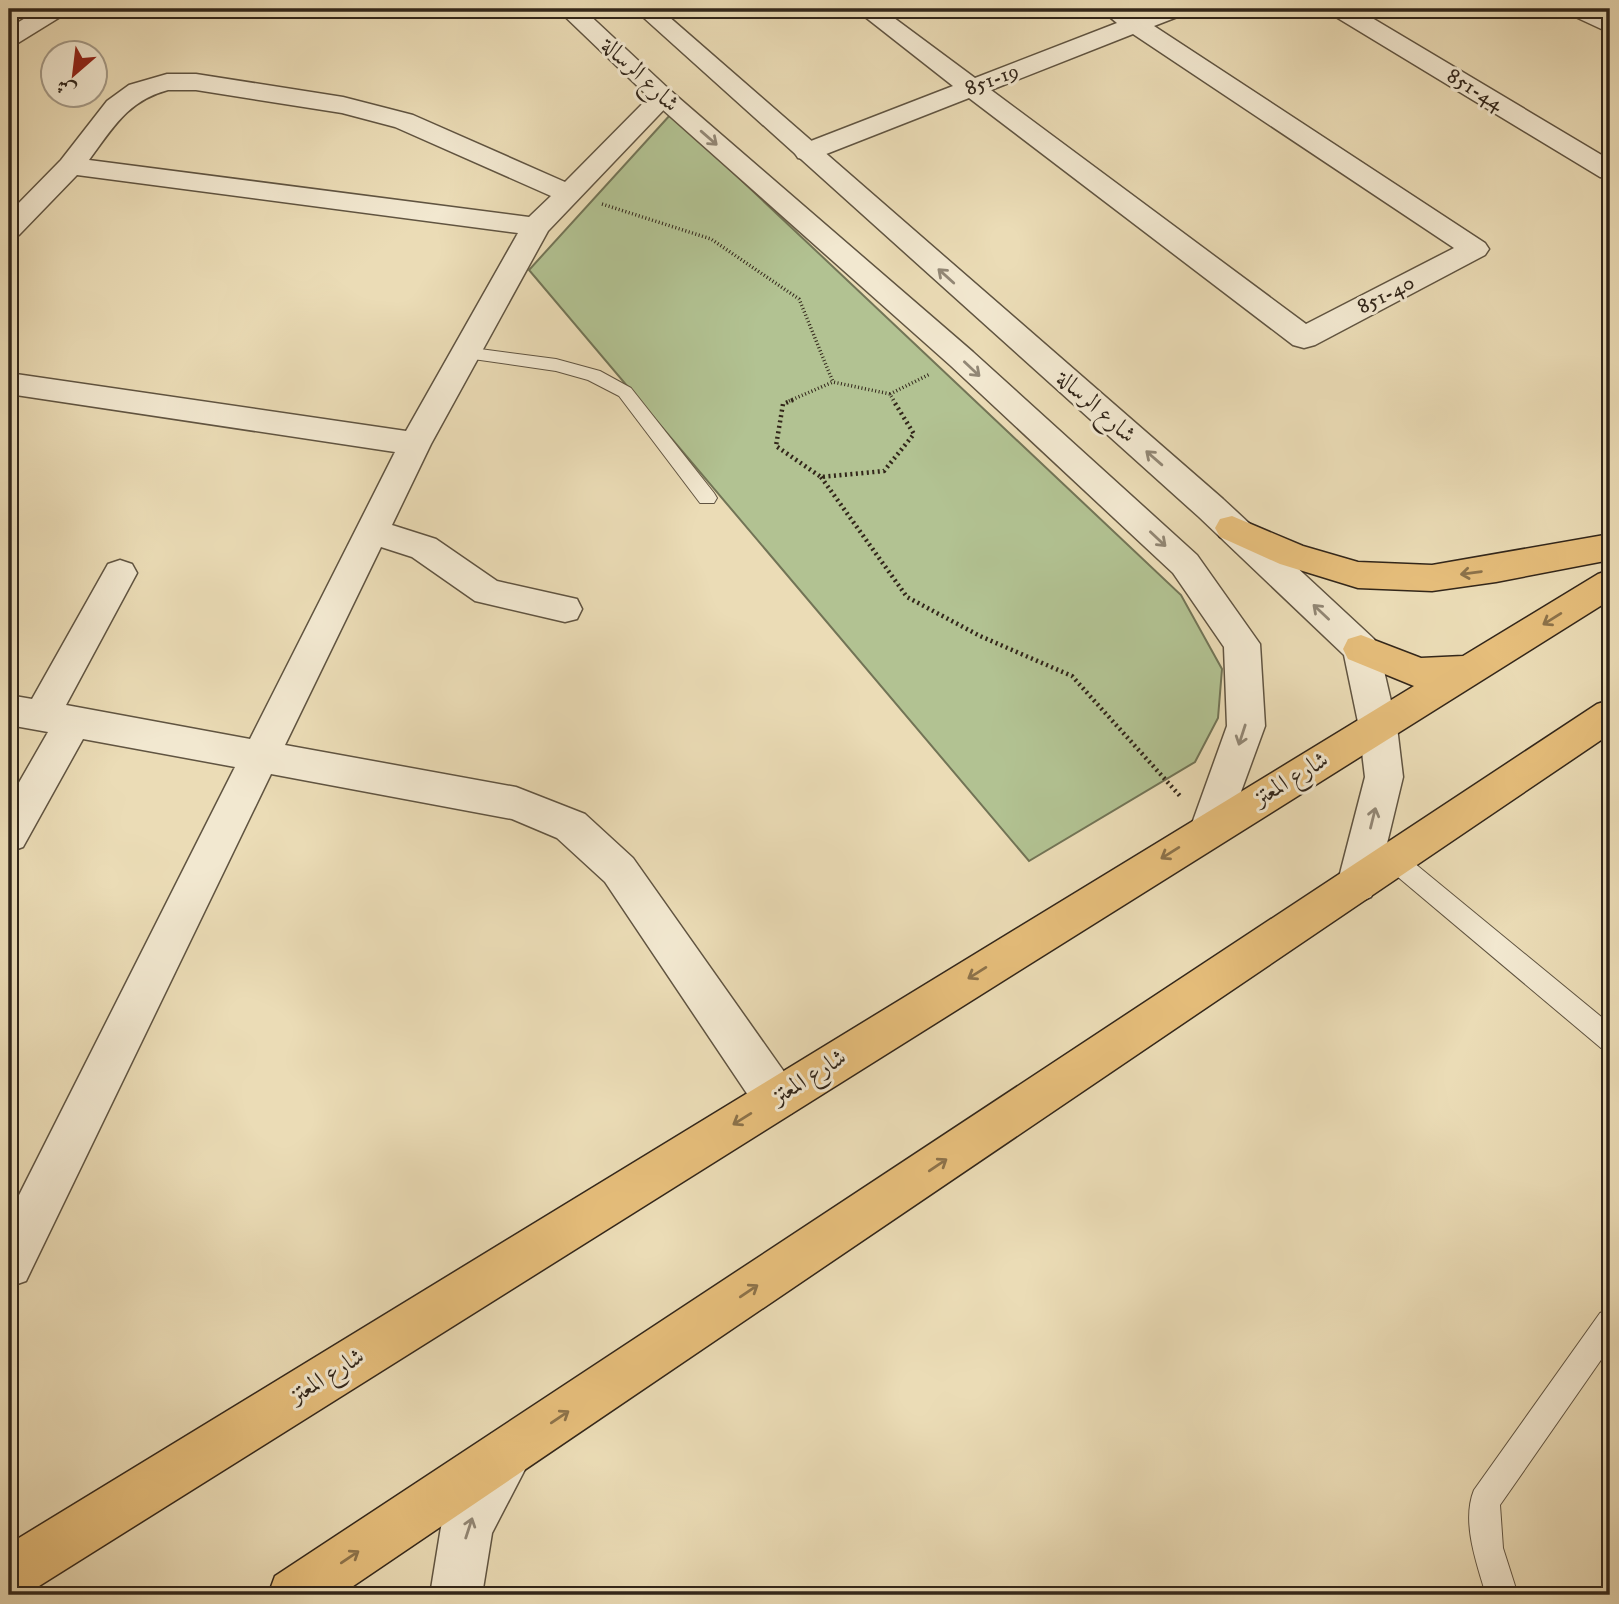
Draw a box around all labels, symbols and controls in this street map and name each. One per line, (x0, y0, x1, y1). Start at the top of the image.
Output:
street label: شارع الرسالة (591, 30, 685, 122)
north arrow (38, 38, 108, 108)
street label: 851-19 (962, 58, 1022, 102)
street label: 851-44 (1442, 63, 1509, 117)
text: ش (53, 73, 80, 102)
one-way arrow (700, 130, 718, 146)
one-way arrow (938, 267, 955, 284)
street label: 851-40 (1353, 270, 1419, 320)
one-way arrow (963, 360, 980, 377)
street label: شارع الرسالة (1046, 363, 1142, 453)
one-way arrow (1145, 450, 1163, 466)
one-way arrow (1149, 531, 1167, 547)
one-way arrow (1460, 567, 1483, 580)
one-way arrow (1313, 603, 1330, 620)
one-way arrow (1543, 612, 1563, 626)
one-way arrow (1235, 724, 1248, 746)
street label: شارع المعتز (1245, 745, 1336, 818)
one-way arrow (1368, 808, 1381, 830)
one-way arrow (1161, 846, 1181, 860)
one-way arrow (968, 965, 987, 980)
street label: شارع المعتز (764, 1042, 854, 1117)
one-way arrow (733, 1111, 752, 1126)
one-way arrow (928, 1157, 948, 1171)
one-way arrow (739, 1284, 758, 1298)
street label: شارع المعتز (282, 1341, 372, 1416)
one-way arrow (550, 1410, 569, 1425)
one-way arrow (464, 1518, 476, 1540)
one-way arrow (340, 1550, 360, 1564)

